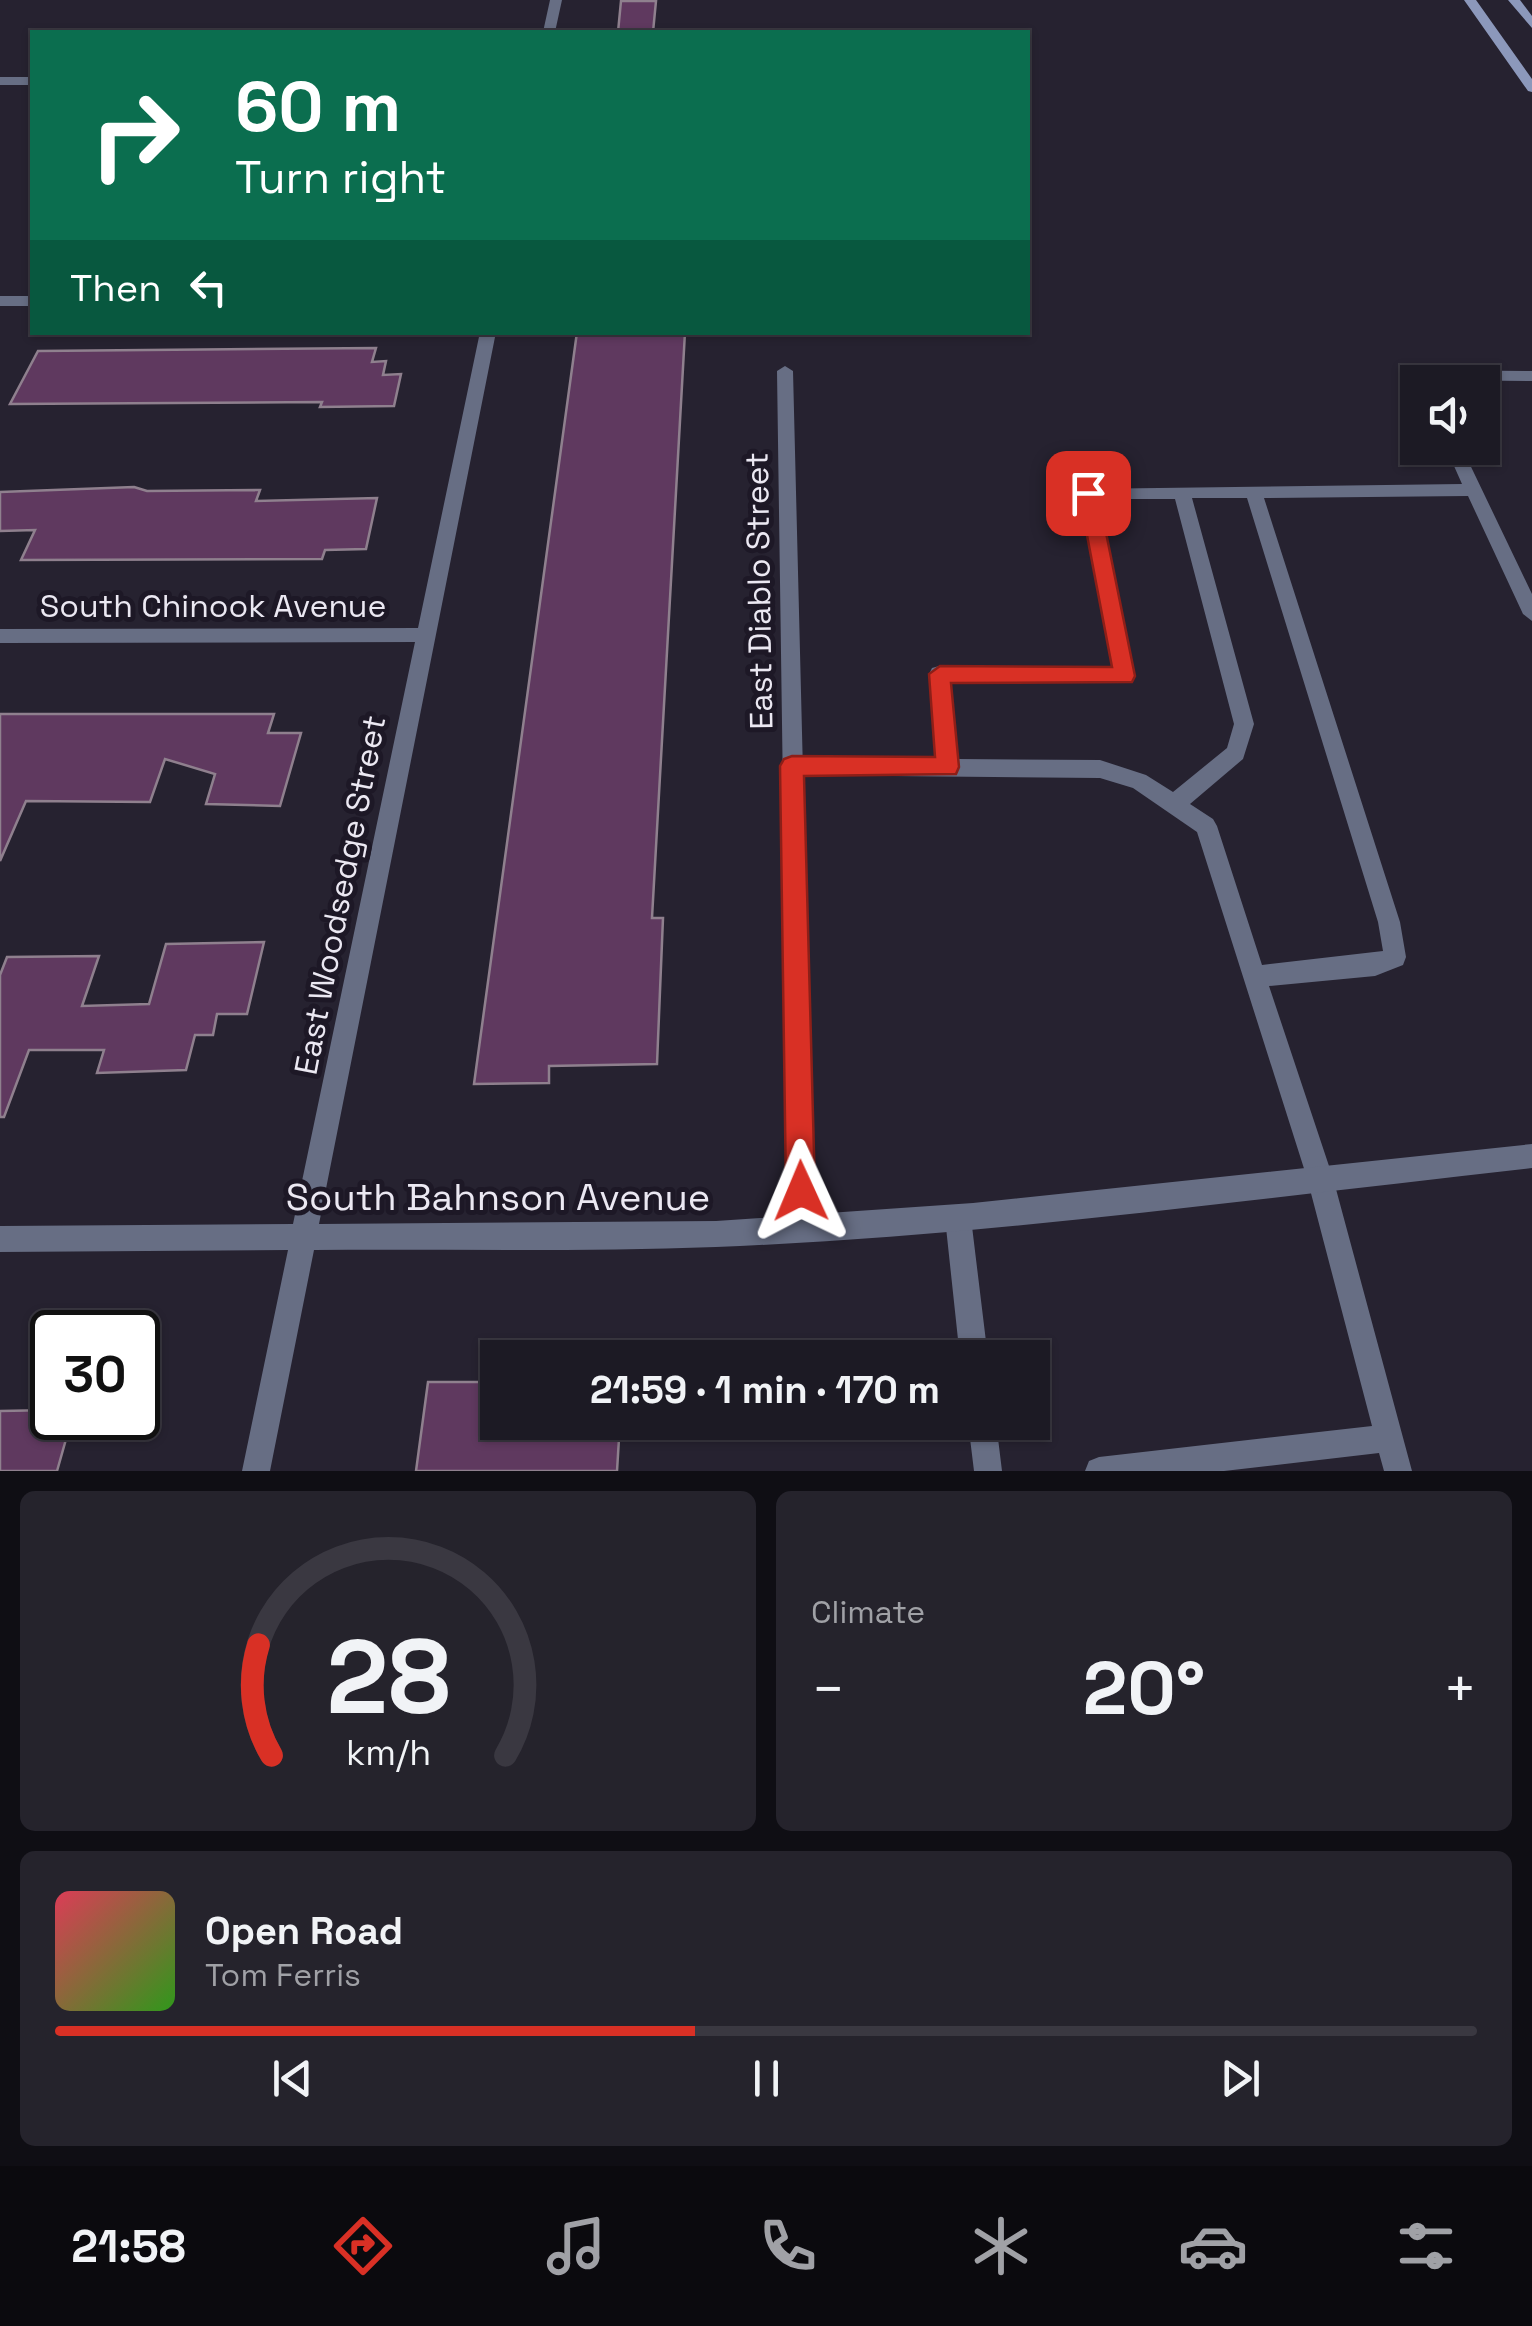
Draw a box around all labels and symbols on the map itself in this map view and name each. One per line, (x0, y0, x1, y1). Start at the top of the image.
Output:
pin (1046, 451, 1131, 536)
street label: East Diablo Street (737, 452, 781, 730)
street label: South Chinook Avenue (40, 586, 386, 626)
street label: East Woodsedge Street (286, 712, 394, 1078)
position arrow (749, 1139, 853, 1243)
street label: South Bahnson Avenue (286, 1173, 710, 1221)
speed limit sign: 30 (30, 1310, 160, 1440)

